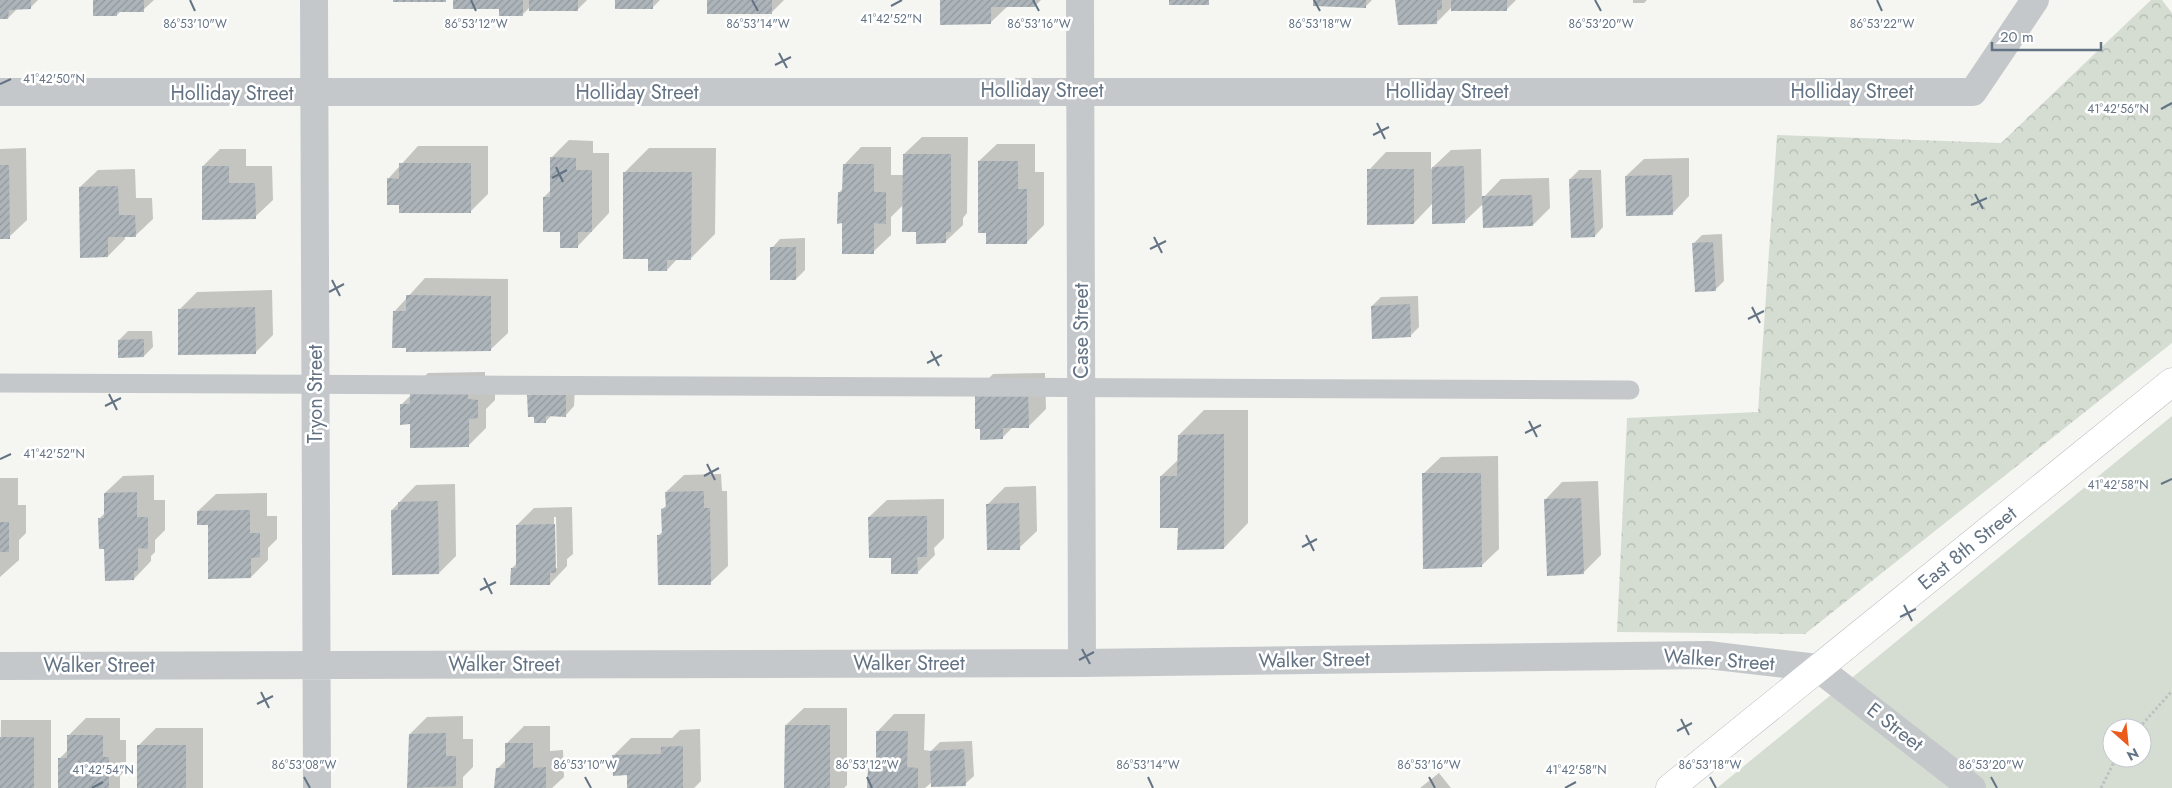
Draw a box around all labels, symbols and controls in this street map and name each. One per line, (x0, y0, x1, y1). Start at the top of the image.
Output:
text: 41°42'52"N (860, 10, 922, 28)
text: 86°53'10"W (163, 15, 227, 33)
text: 86°53'12"W (444, 15, 508, 33)
text: 86°53'14"W (726, 15, 790, 33)
text: 86°53'16"W (1007, 15, 1071, 33)
text: 86°53'18"W (1289, 15, 1352, 33)
text: 86°53'20"W (1568, 15, 1634, 33)
text: 86°53'22"W (1850, 15, 1914, 33)
scale bar (1992, 20, 2101, 52)
text: 20 m (2000, 26, 2034, 48)
text: 41°42'50"N (23, 70, 85, 88)
street label: Holliday Street (980, 76, 1104, 105)
street label: Holliday Street (1385, 77, 1509, 106)
street label: Holliday Street (1790, 77, 1914, 106)
street label: Holliday Street (575, 78, 699, 107)
street label: Holliday Street (170, 79, 294, 108)
text: 41°42'56"N (2087, 100, 2149, 118)
street label: Case Street (1067, 283, 1096, 379)
street label: Tryon Street (301, 344, 330, 443)
text: 41°42'52"N (23, 445, 85, 463)
text: 41°42'58"N (2087, 476, 2149, 494)
street label: East 8th Street (1911, 499, 2023, 597)
street label: Walker Street (1662, 642, 1776, 678)
street label: Walker Street (1258, 645, 1370, 675)
street label: Walker Street (853, 649, 965, 678)
street label: Walker Street (448, 650, 560, 679)
street label: Walker Street (43, 651, 155, 680)
street label: E Street (1861, 696, 1930, 758)
north arrow (2102, 718, 2152, 768)
text: N (2123, 743, 2142, 766)
text: 86°53'08"W (272, 756, 336, 774)
text: 86°53'10"W (553, 756, 617, 774)
text: 86°53'12"W (835, 756, 899, 774)
text: 86°53'14"W (1116, 756, 1180, 774)
text: 86°53'16"W (1397, 756, 1461, 774)
text: 86°53'18"W (1679, 756, 1742, 774)
text: 86°53'20"W (1958, 756, 2024, 774)
text: 41°42'54"N (72, 761, 134, 779)
text: 41°42'58"N (1545, 761, 1607, 779)

